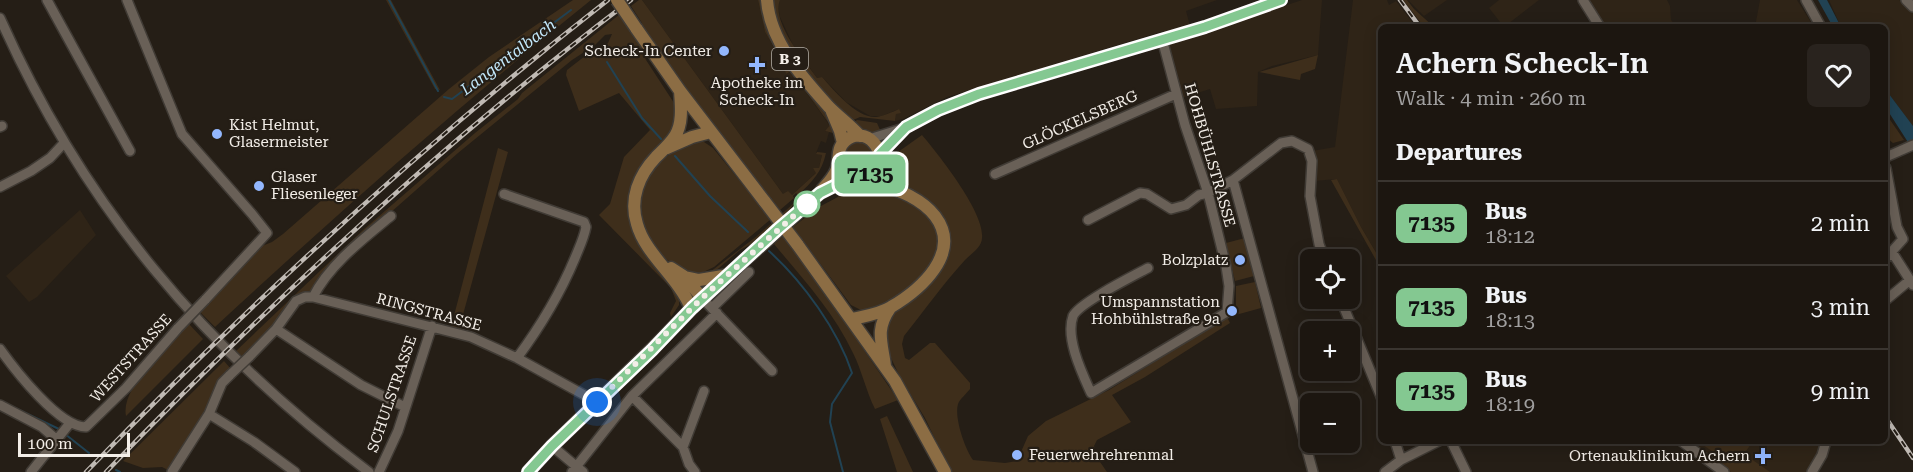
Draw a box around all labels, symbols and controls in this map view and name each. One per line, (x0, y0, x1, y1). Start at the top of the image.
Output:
water label: Langentalbach (456, 15, 560, 100)
place label: Scheck-In Center (585, 42, 712, 60)
marker: Scheck-In Center (717, 44, 731, 58)
button: heart (1807, 44, 1870, 107)
text: Achern Scheck-In (1396, 47, 1648, 80)
road number: B 3 (772, 48, 808, 70)
marker: Apotheke im Scheck-In (750, 58, 764, 72)
place label: Apotheke im Scheck-In (711, 74, 803, 109)
street label: HOHBÜHLSTRASSE (1181, 81, 1239, 229)
street label: GLÖCKELSBERG (1020, 86, 1141, 154)
text: Walk · 4 min · 260 m (1396, 86, 1586, 110)
place label: Kist Helmut, Glasermeister (229, 116, 329, 151)
marker: Kist Helmut, Glasermeister (210, 127, 224, 141)
text: Departures (1396, 140, 1522, 165)
line badge: 7135 (828, 154, 912, 194)
text: 7135 (846, 162, 894, 186)
place label: Glaser Fliesenleger (271, 168, 358, 203)
marker: Glaser Fliesenleger (252, 179, 266, 193)
unlabelled marker (794, 191, 820, 217)
text: Bus (1485, 199, 1527, 224)
text: 7135 (1408, 211, 1455, 235)
text: 2 min (1811, 211, 1870, 236)
text: 18:12 (1485, 224, 1535, 248)
map controls (1300, 249, 1360, 453)
button: locate (1300, 249, 1360, 309)
place label: Bolzplatz (1162, 251, 1228, 269)
marker: Bolzplatz (1233, 253, 1247, 267)
text: Bus (1485, 283, 1527, 308)
street label: RINGSTRASSE (374, 289, 484, 335)
place label: Umspannstation Hohbühlstraße 9a (1091, 293, 1220, 328)
text: 7135 (1408, 295, 1455, 319)
text: 3 min (1811, 295, 1870, 320)
marker: Umspannstation Hohbühlstraße 9a (1225, 304, 1239, 318)
text: 18:13 (1485, 308, 1535, 332)
street label: WESTSTRASSE (87, 310, 175, 406)
button: + (1300, 321, 1360, 381)
street label: SCHULSTRASSE (364, 333, 420, 455)
text: Bus (1485, 367, 1527, 392)
text: 7135 (1408, 379, 1455, 403)
text: 9 min (1811, 379, 1870, 404)
your location (582, 387, 612, 417)
text: 18:19 (1485, 392, 1535, 416)
button: − (1300, 393, 1360, 453)
scale bar (18, 430, 130, 458)
text: 100 m (27, 434, 73, 453)
place label: Feuerwehrehrenmal (1029, 446, 1174, 464)
place label: Ortenauklinikum Achern (1569, 447, 1750, 465)
marker: Ortenauklinikum Achern (1754, 447, 1772, 465)
marker: Feuerwehrehrenmal (1010, 448, 1024, 462)

